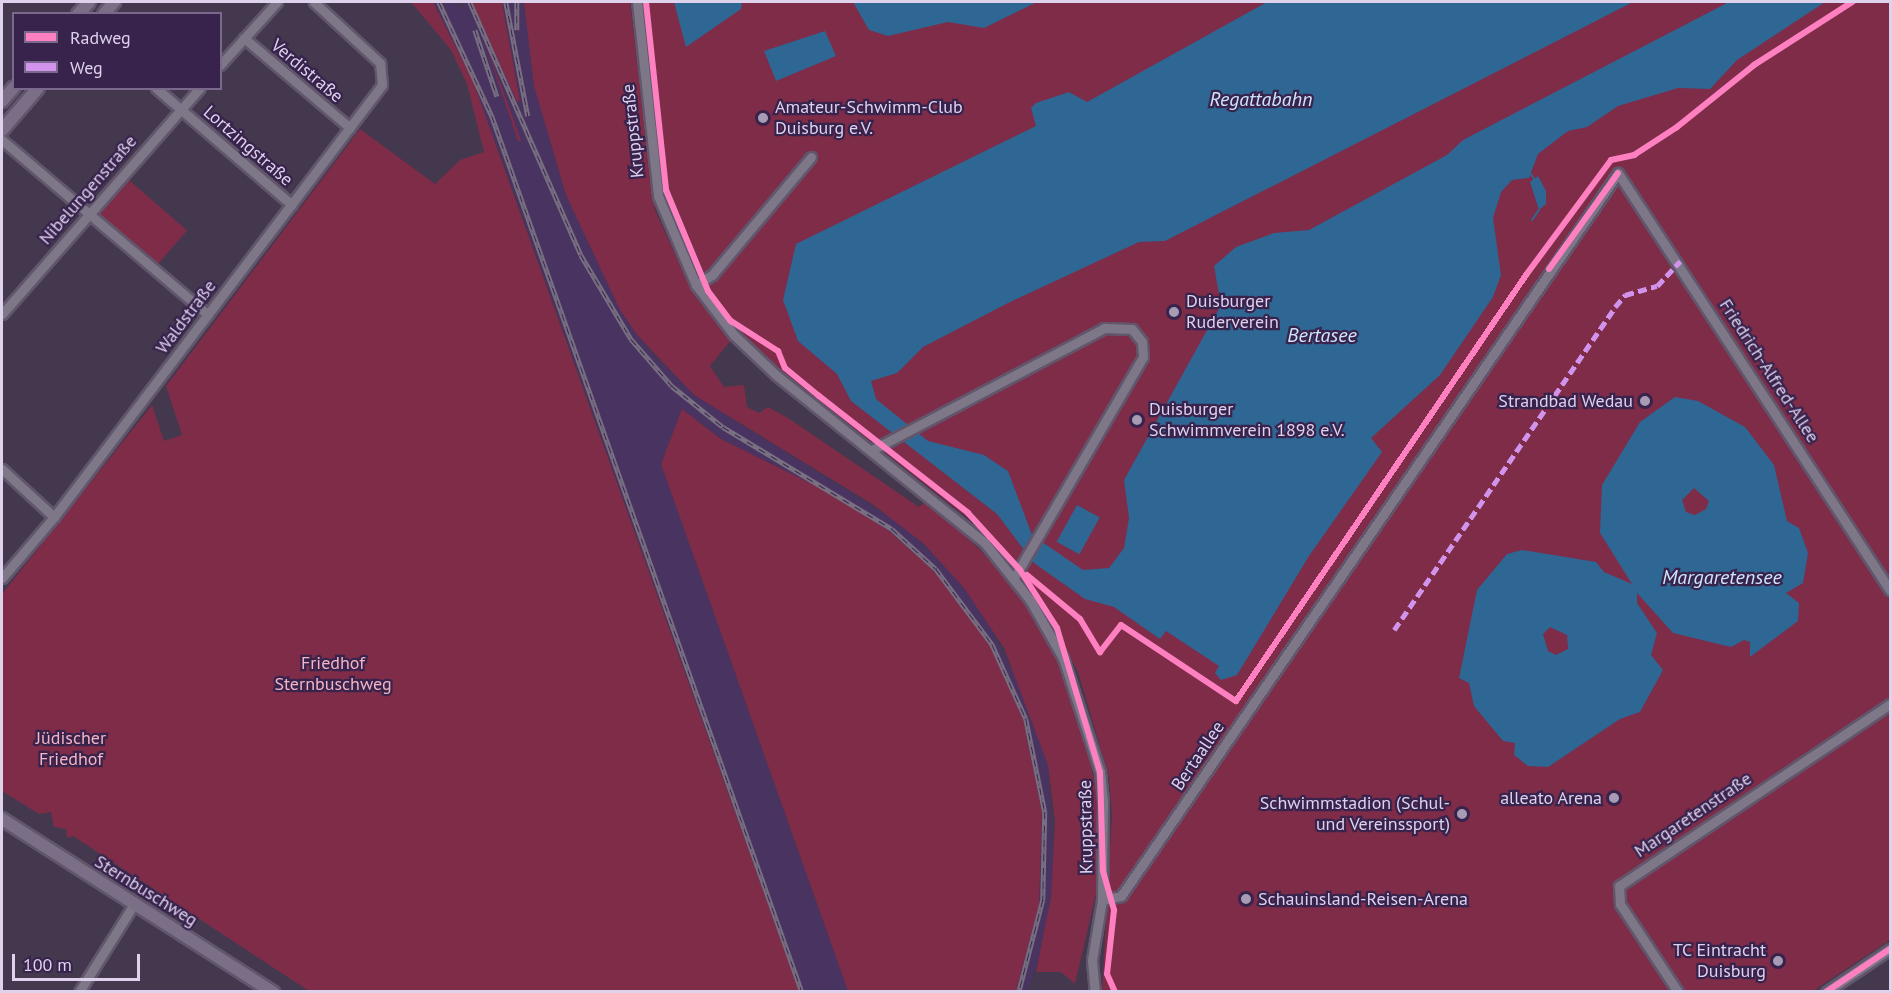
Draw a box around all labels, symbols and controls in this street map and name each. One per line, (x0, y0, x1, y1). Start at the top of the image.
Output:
legend (12, 12, 222, 90)
text: Radweg (70, 26, 131, 49)
street label: Verdistraße (267, 35, 347, 107)
text: Weg (70, 56, 103, 79)
street label: Kruppstraße (617, 83, 649, 179)
water label: Regattabahn (1209, 87, 1313, 111)
place label: Amateur-Schwimm-Club Duisburg e.V. (775, 97, 963, 140)
street label: Lortzingstraße (199, 101, 297, 191)
marker: Amateur-Schwimm-Club Duisburg e.V. (756, 111, 770, 125)
street label: Nibelungenstraße (35, 131, 141, 249)
street label: Waldstraße (151, 276, 221, 358)
place label: Duisburger Ruderverein (1186, 291, 1279, 334)
street label: Friedrich-Alfred-Allee (1715, 295, 1823, 447)
marker: Duisburger Ruderverein (1167, 305, 1181, 319)
water label: Bertasee (1287, 323, 1357, 347)
place label: Strandbad Wedau (1498, 390, 1633, 412)
marker: Strandbad Wedau (1638, 394, 1652, 408)
place label: Duisburger Schwimmverein 1898 e.V. (1149, 399, 1345, 442)
marker: Duisburger Schwimmverein 1898 e.V. (1130, 413, 1144, 427)
water label: Margaretensee (1662, 565, 1782, 589)
park label: Friedhof Sternbuschweg (274, 653, 392, 696)
street label: Bertaallee (1167, 717, 1229, 795)
park label: Jüdischer Friedhof (36, 728, 106, 771)
street label: Margaretenstraße (1630, 768, 1756, 862)
street label: Kruppstraße (1074, 780, 1098, 874)
place label: alleato Arena (1500, 787, 1602, 809)
marker: alleato Arena (1607, 791, 1621, 805)
place label: Schwimmstadion (Schul- und Vereinssport) (1260, 793, 1450, 836)
marker: Schwimmstadion (Schul- und Vereinssport) (1455, 807, 1469, 821)
street label: Sternbuschweg (91, 851, 201, 931)
place label: Schauinsland-Reisen-Arena (1258, 888, 1468, 910)
marker: Schauinsland-Reisen-Arena (1239, 892, 1253, 906)
place label: TC Eintracht Duisburg (1672, 940, 1766, 982)
scale bar (15, 942, 142, 980)
text: 100 m (23, 953, 72, 976)
marker: TC Eintracht Duisburg (1771, 954, 1785, 968)

